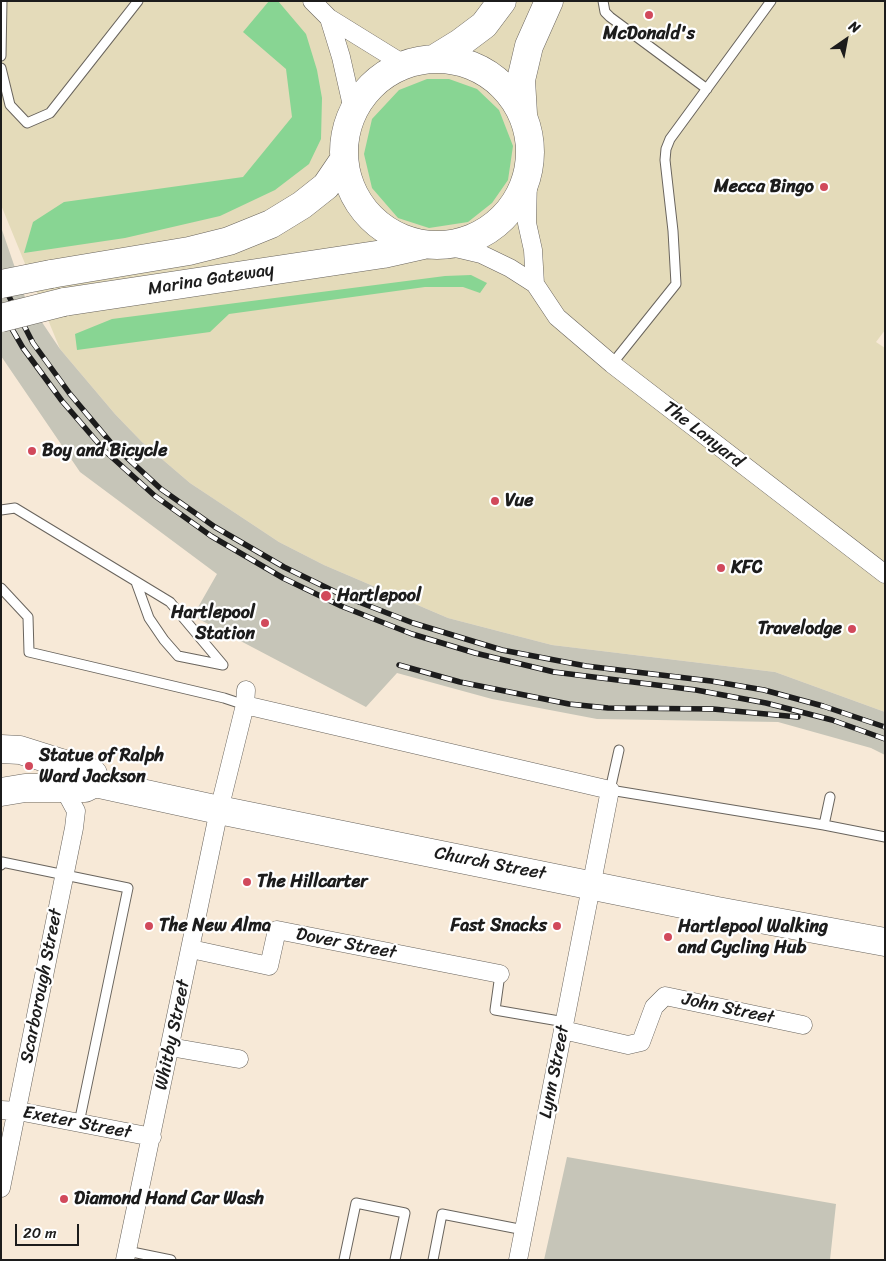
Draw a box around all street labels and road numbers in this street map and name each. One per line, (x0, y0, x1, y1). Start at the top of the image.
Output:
street label: Marina Gateway (146, 259, 276, 301)
street label: The Lanyard (659, 397, 747, 473)
street label: Church Street (432, 843, 548, 885)
street label: Scarborough Street (16, 907, 68, 1065)
street label: Dover Street (294, 924, 398, 964)
street label: Whitby Street (151, 978, 195, 1092)
street label: John Street (680, 989, 776, 1029)
street label: Lynn Street (535, 1024, 575, 1120)
street label: Exeter Street (21, 1102, 133, 1144)

